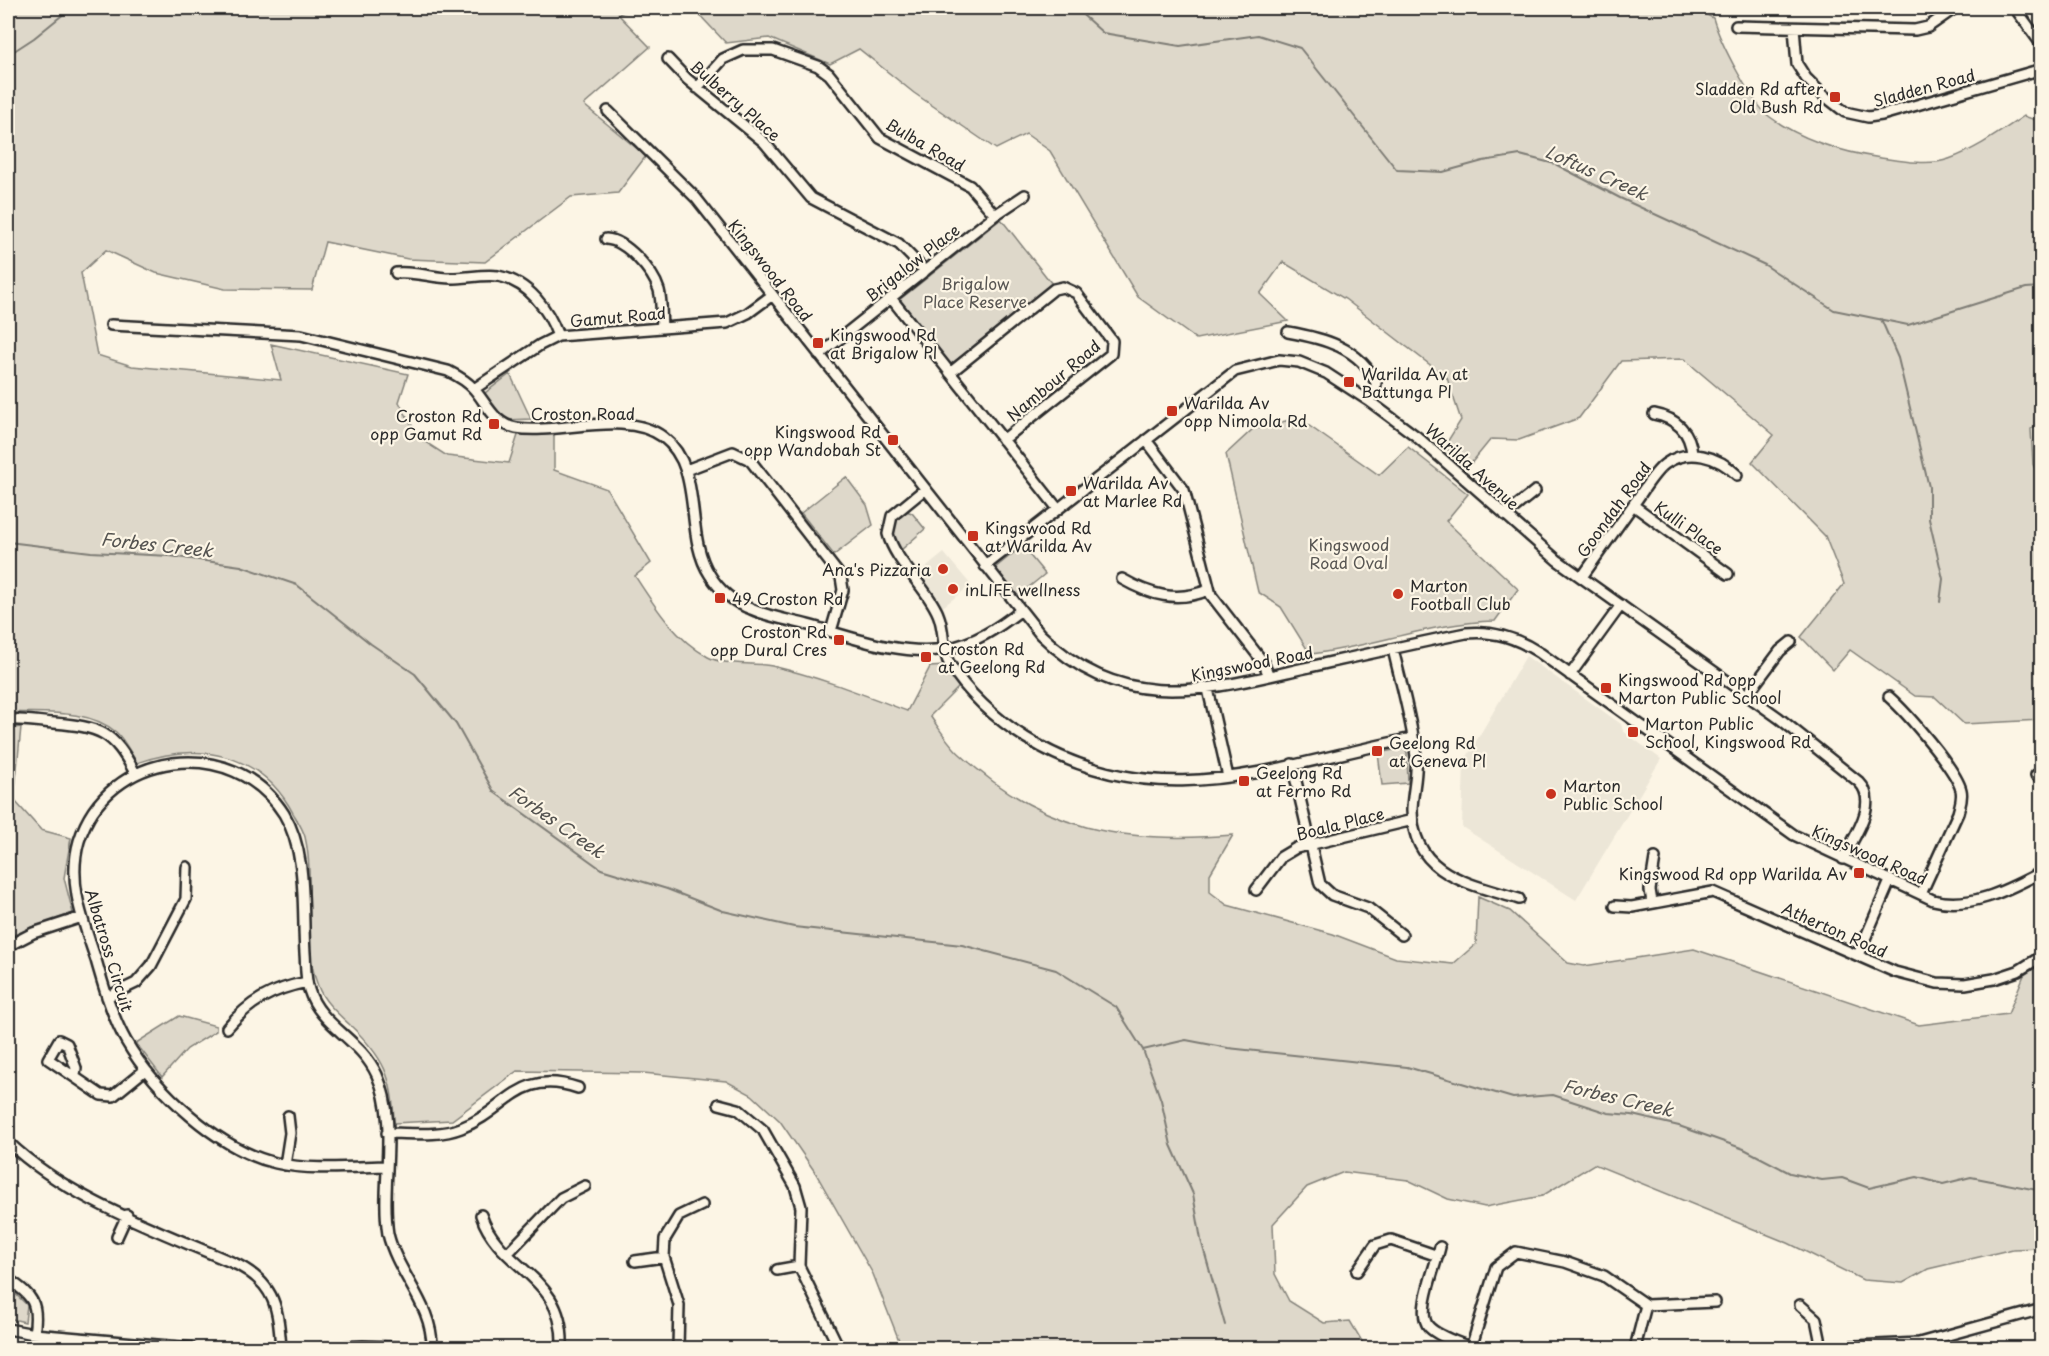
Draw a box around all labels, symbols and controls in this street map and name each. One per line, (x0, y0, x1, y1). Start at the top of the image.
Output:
street label: Bulberry Place (685, 54, 787, 146)
street label: Sladden Road (1871, 62, 1977, 112)
place label: Sladden Rd after Old Bush Rd (1695, 76, 1823, 118)
marker: Sladden Rd after Old Bush Rd (1828, 90, 1842, 104)
street label: Bulba Road (882, 112, 970, 176)
water label: Loftus Creek (1541, 137, 1654, 207)
street label: Kingswood Road (723, 214, 819, 326)
street label: Brigalow Place (860, 217, 964, 307)
park label: Brigalow Place Reserve (923, 271, 1027, 313)
street label: Gamut Road (569, 300, 667, 332)
place label: Kingswood Rd at Brigalow Pl (830, 322, 937, 364)
street label: Nambour Road (1001, 334, 1105, 426)
marker: Kingswood Rd at Brigalow Pl (811, 336, 825, 350)
place label: Warilda Av at Battunga Pl (1361, 361, 1468, 403)
marker: Warilda Av at Battunga Pl (1342, 375, 1356, 389)
place label: Warilda Av opp Nimoola Rd (1184, 390, 1308, 432)
street label: Croston Road (531, 401, 635, 425)
place label: Croston Rd opp Gamut Rd (370, 403, 482, 445)
marker: Warilda Av opp Nimoola Rd (1165, 404, 1179, 418)
marker: Croston Rd opp Gamut Rd (487, 417, 501, 431)
street label: Warilda Avenue (1421, 417, 1525, 515)
place label: Kingswood Rd opp Wandobah St (744, 419, 881, 461)
marker: Kingswood Rd opp Wandobah St (886, 433, 900, 447)
street label: Goondah Road (1570, 456, 1656, 562)
place label: Warilda Av at Marlee Rd (1083, 470, 1182, 512)
marker: Warilda Av at Marlee Rd (1064, 484, 1078, 498)
street label: Kulli Place (1650, 495, 1728, 559)
place label: Kingswood Rd at Warilda Av (985, 515, 1092, 557)
water label: Forbes Creek (100, 525, 215, 563)
marker: Kingswood Rd at Warilda Av (966, 529, 980, 543)
park label: Kingswood Road Oval (1309, 532, 1389, 574)
place label: Ana's Pizzaria (822, 557, 931, 581)
marker: Ana's Pizzaria (936, 562, 950, 576)
place label: Marton Football Club (1410, 573, 1511, 615)
place label: inLIFE wellness (965, 577, 1080, 601)
marker: inLIFE wellness (946, 582, 960, 596)
place label: 49 Croston Rd (732, 586, 844, 610)
marker: Marton Football Club (1391, 587, 1405, 601)
marker: 49 Croston Rd (713, 591, 727, 605)
place label: Croston Rd opp Dural Cres (710, 619, 827, 661)
marker: Croston Rd opp Dural Cres (832, 633, 846, 647)
place label: Croston Rd at Geelong Rd (938, 636, 1045, 678)
street label: Kingswood Road (1189, 639, 1315, 687)
marker: Croston Rd at Geelong Rd (919, 650, 933, 664)
place label: Kingswood Rd opp Marton Public School (1618, 667, 1782, 709)
marker: Kingswood Rd opp Marton Public School (1599, 681, 1613, 695)
place label: Marton Public School, Kingswood Rd (1645, 711, 1811, 753)
marker: Marton Public School, Kingswood Rd (1626, 725, 1640, 739)
place label: Geelong Rd at Geneva Pl (1389, 730, 1486, 772)
marker: Geelong Rd at Geneva Pl (1370, 744, 1384, 758)
place label: Geelong Rd at Fermo Rd (1256, 760, 1351, 802)
place label: Marton Public School (1563, 773, 1663, 815)
marker: Geelong Rd at Fermo Rd (1237, 774, 1251, 788)
water label: Forbes Creek (503, 778, 612, 865)
marker: Marton Public School (1544, 787, 1558, 801)
street label: Boala Place (1293, 800, 1387, 846)
street label: Kingswood Road (1808, 818, 1932, 890)
place label: Kingswood Rd opp Warilda Av (1619, 861, 1848, 885)
marker: Kingswood Rd opp Warilda Av (1852, 866, 1866, 880)
street label: Albatross Circuit (80, 886, 140, 1015)
street label: Atherton Road (1779, 895, 1891, 963)
water label: Forbes Creek (1560, 1071, 1677, 1123)

